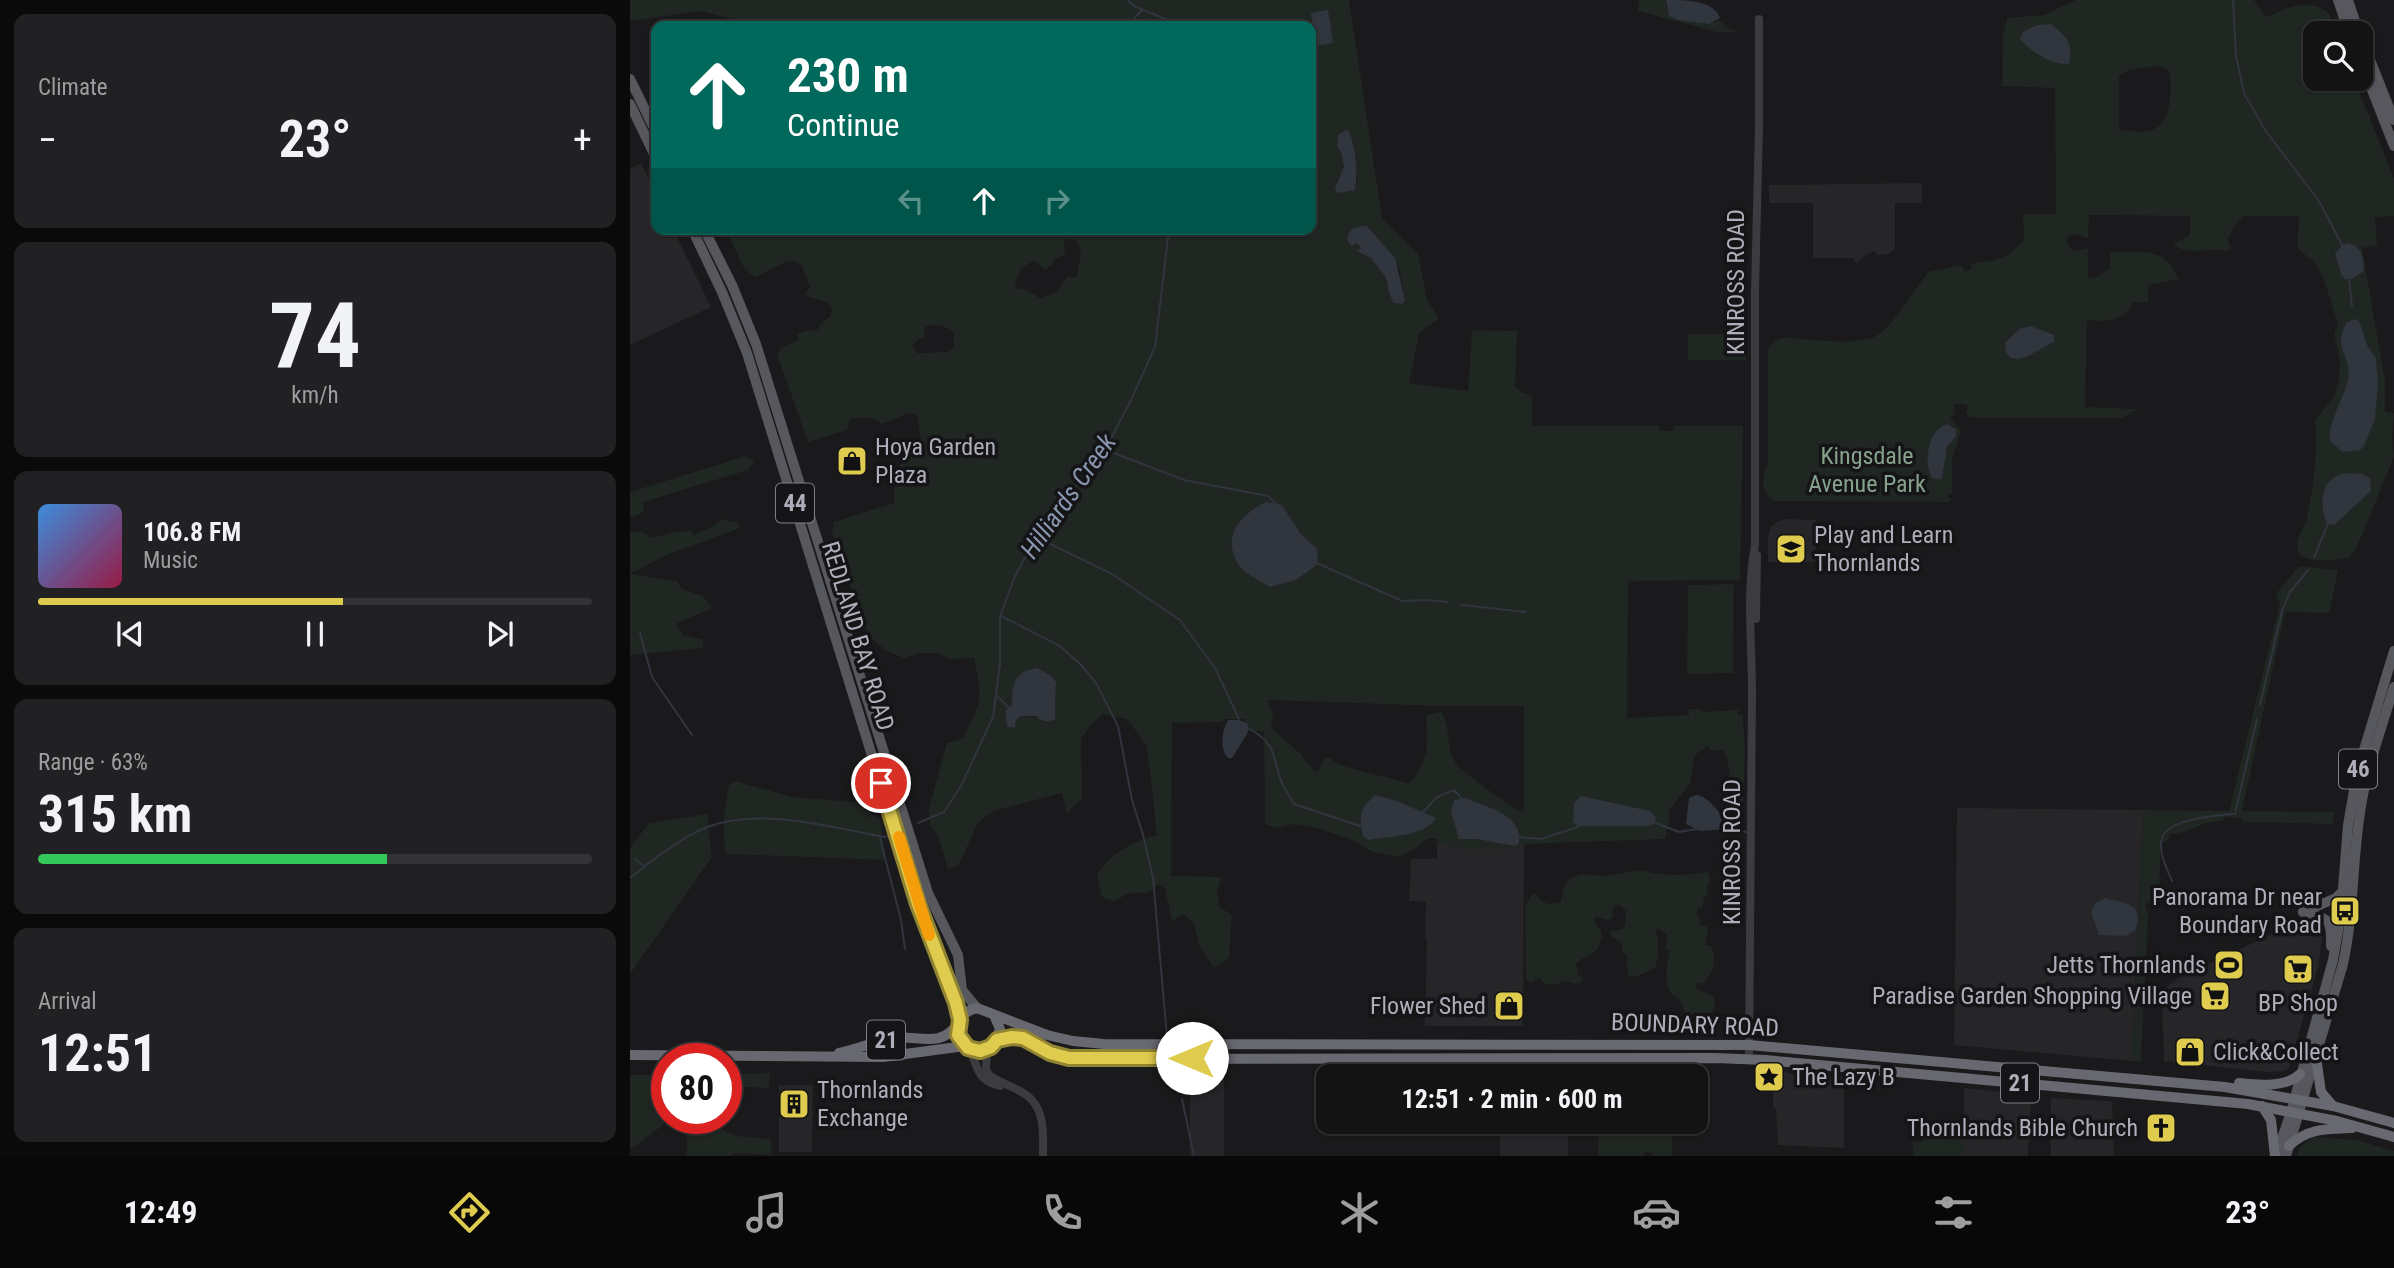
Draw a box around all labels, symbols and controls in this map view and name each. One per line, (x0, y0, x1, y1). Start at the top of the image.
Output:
map controls (2303, 21, 2373, 91)
button: search (2303, 21, 2373, 91)
text: 230 m (787, 47, 909, 104)
icon: ahead (672, 49, 763, 140)
text: Climate (38, 74, 108, 101)
text: Continue (787, 106, 899, 144)
text: 23° (279, 109, 351, 170)
text: − (38, 118, 57, 162)
text: + (573, 118, 592, 162)
icon: left (892, 182, 930, 220)
icon: ahead (965, 182, 1003, 220)
icon: right (1038, 182, 1076, 220)
street label: KINROSS ROAD (1722, 209, 1750, 355)
text: 74 (269, 283, 361, 389)
text: km/h (291, 382, 339, 409)
water label: Hilliards Creek (1014, 427, 1122, 564)
place label: Hoya Garden Plaza (875, 433, 996, 489)
park label: Kingsdale Avenue Park (1808, 442, 1926, 498)
shop icon: Hoya Garden Plaza (835, 444, 869, 478)
road number: 44 (776, 484, 814, 523)
text: 106.8 FM (143, 517, 241, 547)
place label: Play and Learn Thornlands (1814, 521, 1953, 577)
school or university icon: Play and Learn Thornlands (1774, 532, 1808, 566)
street label: REDLAND BAY ROAD (816, 538, 900, 734)
text: Music (143, 547, 198, 574)
icon: previous (111, 615, 149, 653)
icon: pause (296, 615, 334, 653)
icon: next (481, 615, 519, 653)
text: Range · 63% (38, 749, 148, 776)
road number: 46 (2339, 750, 2377, 789)
pin (851, 753, 911, 813)
icon: arrive (862, 764, 900, 802)
street label: KINROSS ROAD (1718, 779, 1746, 925)
text: 315 km (38, 784, 192, 845)
place label: Panorama Dr near Boundary Road (2152, 883, 2322, 939)
bus stop icon: Panorama Dr near Boundary Road (2328, 894, 2362, 928)
sports icon: Jetts Thornlands (2212, 948, 2246, 982)
place label: Jetts Thornlands (2046, 951, 2206, 979)
supermarket icon: BP Shop (2281, 952, 2315, 986)
supermarket icon: Paradise Garden Shopping Village (2198, 979, 2232, 1013)
place label: Paradise Garden Shopping Village (1872, 982, 2192, 1010)
text: Arrival (38, 988, 97, 1015)
shop icon: Flower Shed (1492, 989, 1526, 1023)
place label: BP Shop (2258, 989, 2338, 1017)
place label: Flower Shed (1370, 992, 1486, 1020)
street label: BOUNDARY ROAD (1611, 1008, 1779, 1042)
road number: 21 (867, 1021, 905, 1060)
position arrow (1155, 1021, 1229, 1095)
text: 12:51 (38, 1023, 157, 1084)
shop icon: Click&Collect (2173, 1035, 2207, 1069)
place label: Click&Collect (2213, 1038, 2339, 1066)
speed limit sign: 80 (651, 1043, 742, 1134)
place icon: The Lazy B (1752, 1060, 1786, 1094)
place label: The Lazy B (1792, 1063, 1895, 1091)
road number: 21 (2001, 1064, 2039, 1102)
place label: Thornlands Exchange (817, 1076, 924, 1132)
text: 12:51 · 2 min · 600 m (1402, 1084, 1622, 1114)
building icon: Thornlands Exchange (777, 1087, 811, 1121)
church icon: Thornlands Bible Church (2144, 1111, 2178, 1145)
place label: Thornlands Bible Church (1907, 1114, 2138, 1142)
icon: directions (445, 1188, 494, 1237)
icon: music (742, 1188, 791, 1237)
icon: phone (1038, 1188, 1087, 1237)
icon: climate (1335, 1188, 1384, 1237)
icon: car (1632, 1188, 1681, 1237)
icon: filters (1929, 1188, 1978, 1237)
text: 12:49 (124, 1193, 197, 1231)
text: 23° (2225, 1193, 2270, 1231)

